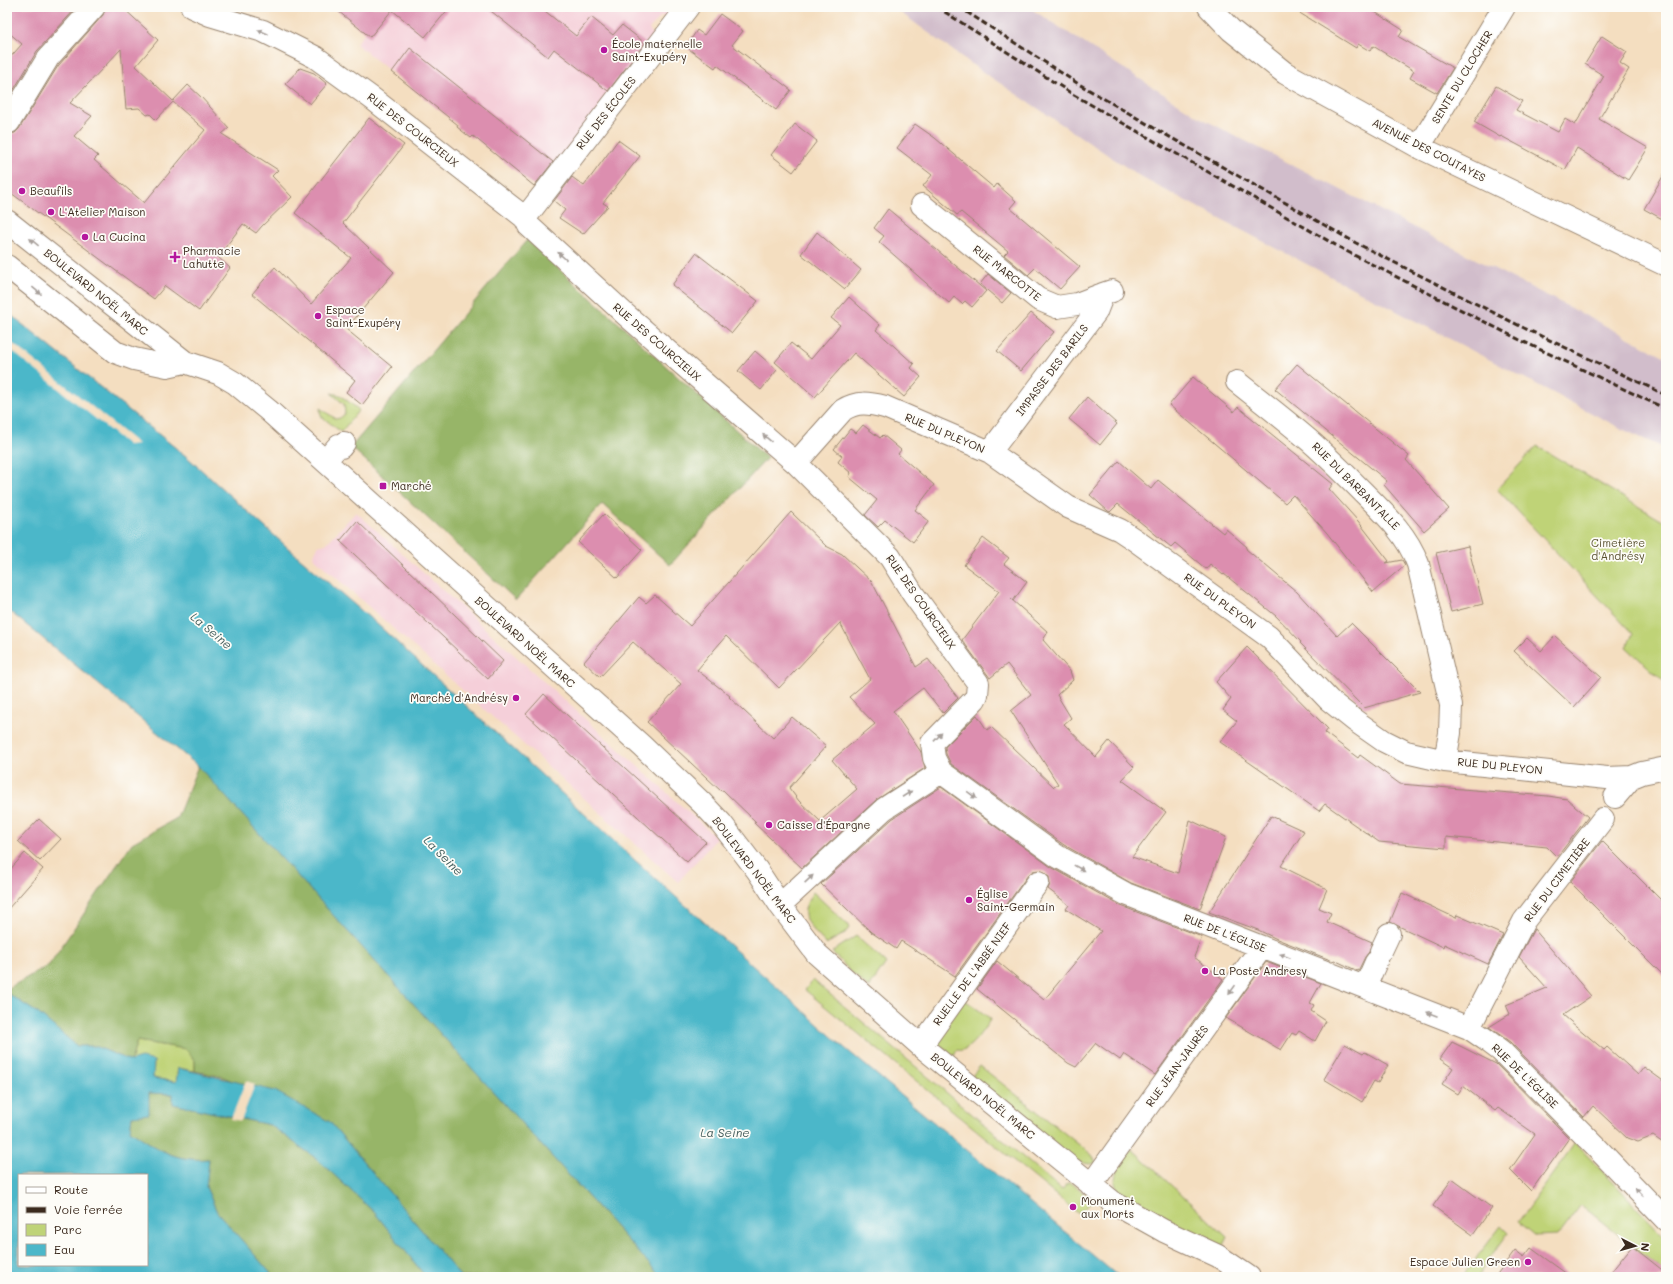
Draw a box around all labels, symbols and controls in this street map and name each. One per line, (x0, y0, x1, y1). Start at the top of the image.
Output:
street label: SENTE DU CLOCHER (1428, 27, 1495, 126)
one-way arrow (257, 29, 269, 35)
place label: École maternelle Saint-Exupéry (612, 36, 703, 64)
marker: École maternelle Saint-Exupéry (599, 45, 609, 55)
street label: RUE DES ÉCOLES (572, 73, 639, 152)
street label: RUE DES COURCIEUX (364, 89, 462, 170)
street label: AVENUE DES COUTAYES (1370, 114, 1489, 185)
place label: Beaufils (30, 183, 72, 198)
marker: Beaufils (17, 186, 27, 196)
place label: L'Atelier Maison (59, 204, 145, 219)
marker: L'Atelier Maison (46, 207, 56, 217)
place label: La Cucina (93, 229, 146, 244)
marker: La Cucina (80, 232, 90, 242)
one-way arrow (28, 238, 39, 247)
street label: RUE MARCOTTE (970, 241, 1045, 304)
place label: Pharmacie Lahutte (183, 243, 241, 271)
street label: BOULEVARD NOËL MARC (41, 245, 152, 338)
one-way arrow (557, 251, 567, 261)
marker: Pharmacie Lahutte (170, 252, 180, 262)
one-way arrow (32, 286, 43, 295)
street label: RUE DES COURCIEUX (610, 299, 705, 384)
place label: Espace Saint-Exupéry (326, 302, 401, 330)
marker: Espace Saint-Exupéry (313, 311, 323, 321)
street label: IMPASSE DES BARILS (1012, 321, 1091, 419)
street label: RUE DU PLEYON (903, 409, 987, 456)
one-way arrow (762, 433, 772, 442)
street label: RUE DU BARBANTALLE (1309, 439, 1403, 533)
place label: Marché (391, 478, 432, 493)
marker: Marché (378, 481, 388, 491)
park label: Cimetière d'Andrésy (1591, 535, 1645, 563)
street label: RUE DES COURCIEUX (883, 551, 960, 652)
street label: RUE DU PLEYON (1181, 569, 1259, 632)
street label: BOULEVARD NOËL MARC (472, 593, 579, 691)
water label: La Seine (188, 608, 236, 652)
place label: Marché d'Andrésy (410, 690, 508, 705)
marker: Marché d'Andrésy (511, 693, 521, 703)
one-way arrow (933, 732, 943, 742)
street label: RUE DU PLEYON (1457, 754, 1543, 777)
one-way arrow (902, 790, 912, 798)
one-way arrow (967, 791, 978, 799)
street label: BOULEVARD NOËL MARC (709, 813, 800, 926)
place label: Caisse d'Épargne (777, 817, 870, 832)
marker: Caisse d'Épargne (764, 820, 774, 830)
water label: La Seine (421, 832, 467, 878)
street label: RUE DU CIMETIÈRE (1520, 835, 1593, 925)
one-way arrow (1073, 865, 1085, 872)
one-way arrow (804, 874, 814, 884)
place label: Église Saint-Germain (977, 886, 1055, 914)
marker: Église Saint-Germain (964, 895, 974, 905)
street label: RUE DE L'ÉGLISE (1182, 910, 1269, 955)
street label: RUELLE DE L'ABBÉ NIEF (929, 919, 1014, 1028)
one-way arrow (1279, 953, 1291, 959)
place label: La Poste Andresy (1213, 963, 1307, 978)
marker: La Poste Andresy (1200, 966, 1210, 976)
one-way arrow (1227, 985, 1236, 996)
one-way arrow (1427, 1011, 1438, 1017)
street label: RUE JEAN-JAURÈS (1142, 1022, 1211, 1110)
street label: RUE DE L'ÉGLISE (1489, 1040, 1562, 1111)
street label: BOULEVARD NOËL MARC (928, 1049, 1039, 1142)
water label: La Seine (700, 1124, 750, 1140)
legend (18, 1174, 148, 1266)
text: Route (54, 1181, 88, 1197)
one-way arrow (1634, 1187, 1644, 1197)
place label: Monument aux Morts (1081, 1193, 1135, 1221)
text: Voie ferrée (54, 1201, 123, 1217)
marker: Monument aux Morts (1068, 1202, 1078, 1212)
text: Parc (54, 1221, 82, 1237)
north arrow (1615, 1226, 1655, 1266)
text: Eau (54, 1241, 75, 1257)
text: N (1638, 1242, 1653, 1252)
place label: Espace Julien Green (1410, 1254, 1520, 1269)
marker: Espace Julien Green (1523, 1257, 1533, 1267)

